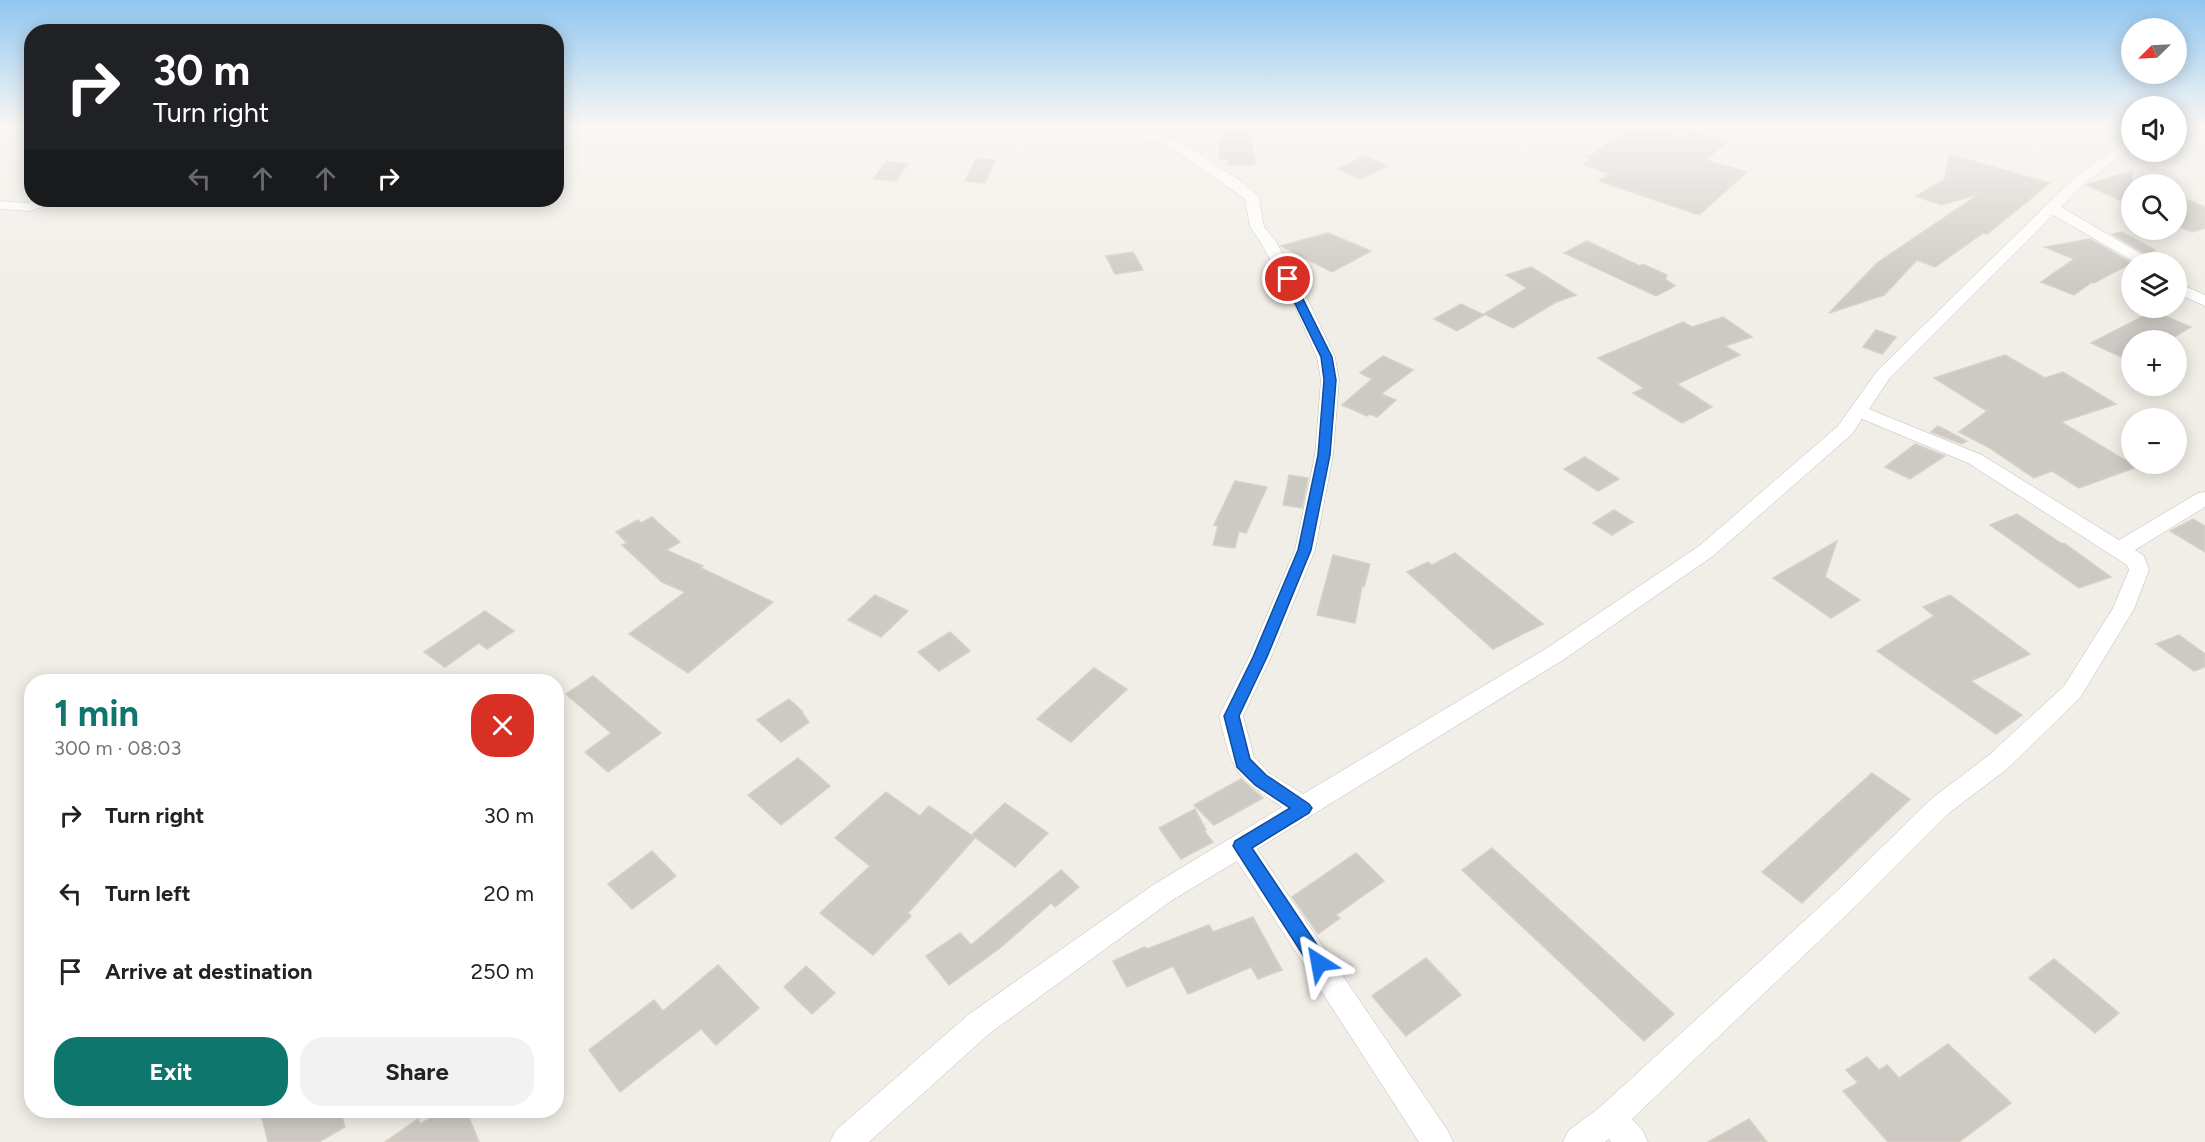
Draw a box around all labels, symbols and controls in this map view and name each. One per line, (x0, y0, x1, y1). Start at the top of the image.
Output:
north arrow (2121, 18, 2187, 84)
map controls (2121, 18, 2187, 474)
text: 30 m (153, 45, 250, 96)
icon: right (54, 48, 132, 126)
text: Turn right (153, 96, 269, 129)
button: sound (2121, 96, 2187, 162)
icon: left (183, 162, 216, 195)
icon: ahead (246, 162, 279, 195)
icon: ahead (309, 162, 342, 195)
icon: right (372, 162, 405, 195)
button: search (2121, 174, 2187, 240)
button: layers (2121, 252, 2187, 318)
pin (1262, 253, 1313, 304)
icon: arrive (1271, 262, 1304, 295)
button: + (2121, 330, 2187, 396)
button: − (2121, 408, 2187, 474)
text: 1 min (54, 692, 139, 735)
button: close (471, 694, 534, 757)
text: 300 m · 08:03 (54, 736, 181, 760)
icon: right (54, 799, 87, 832)
text: Turn right (105, 802, 204, 829)
text: 30 m (484, 802, 534, 829)
icon: left (54, 877, 87, 910)
text: Turn left (105, 880, 191, 907)
text: 20 m (483, 880, 534, 907)
position arrow (1287, 931, 1351, 995)
icon: arrive (54, 955, 87, 988)
text: Arrive at destination (105, 958, 313, 985)
text: 250 m (471, 958, 534, 985)
button: Exit (54, 1037, 288, 1106)
button: Share (300, 1037, 534, 1106)

